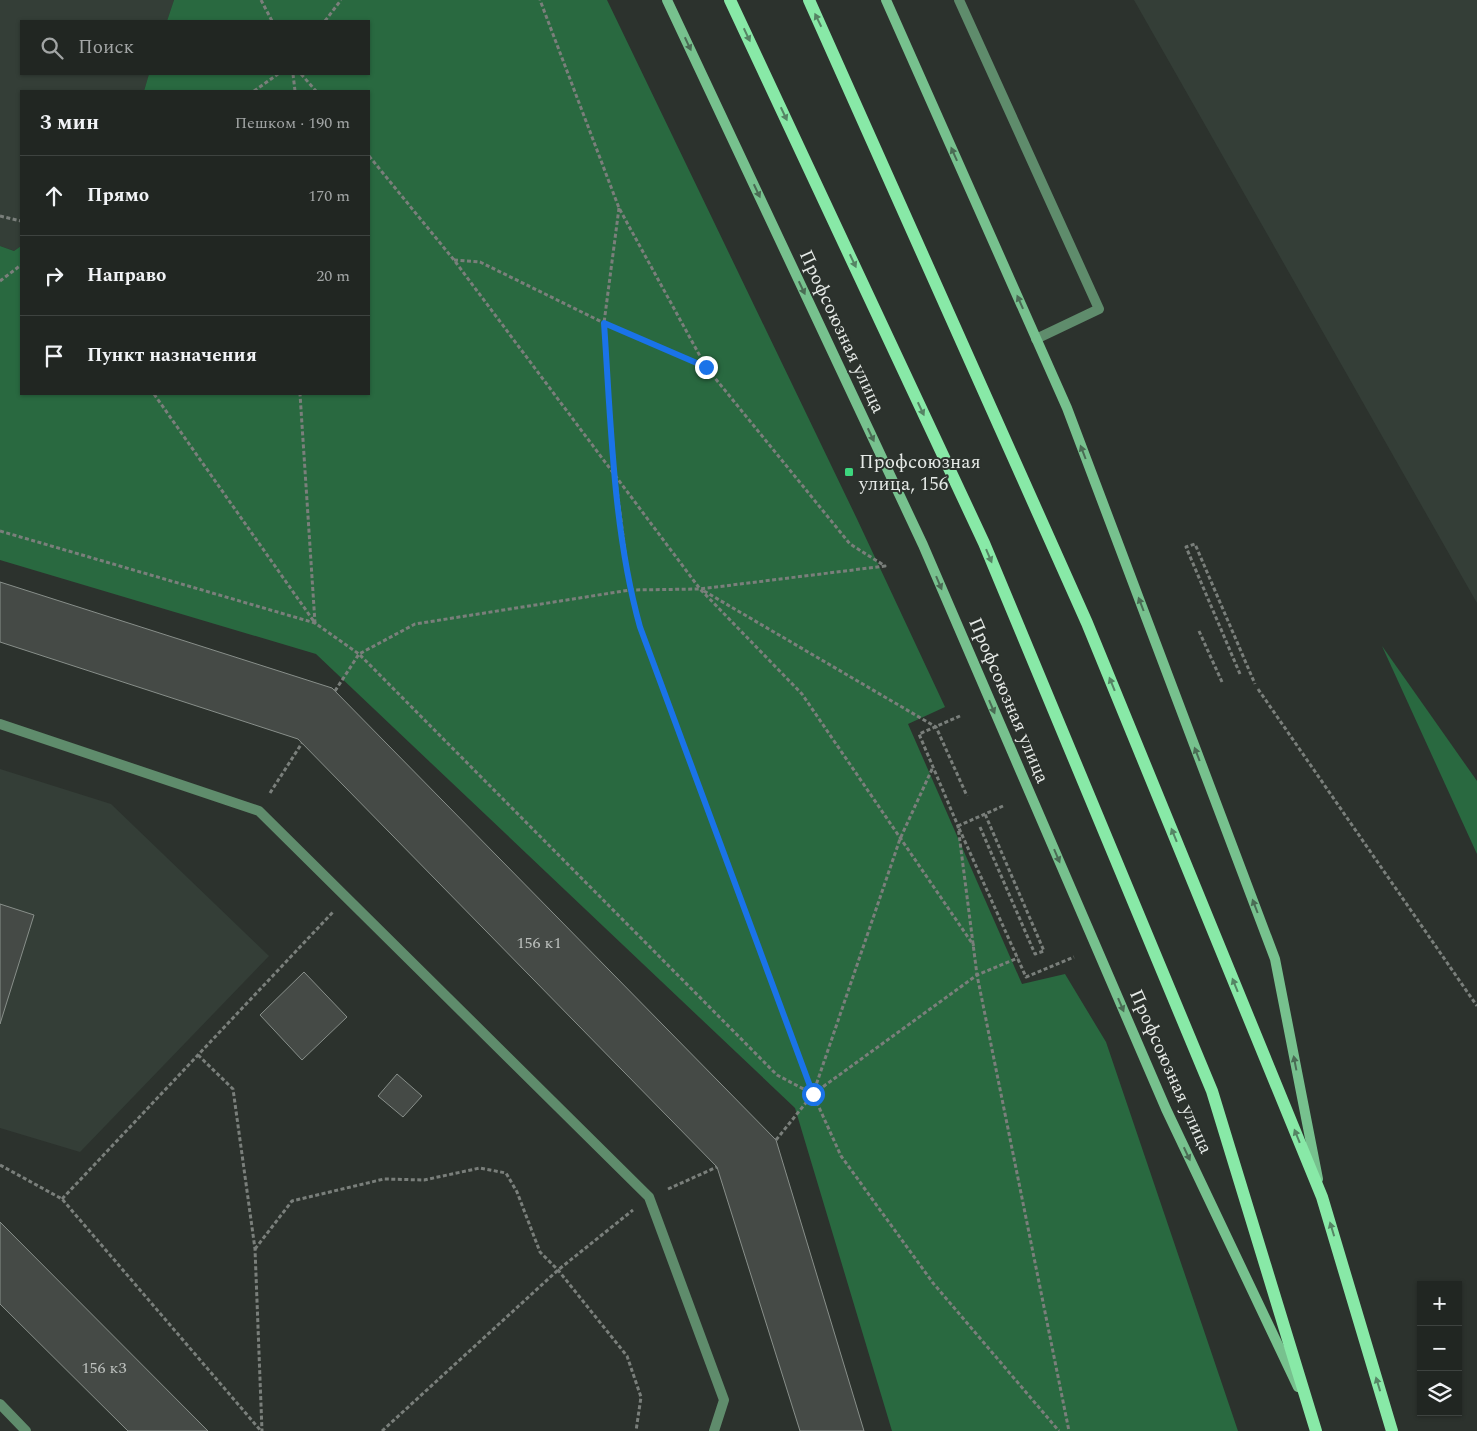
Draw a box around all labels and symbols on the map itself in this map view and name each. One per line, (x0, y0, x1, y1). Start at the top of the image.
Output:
one-way arrow (814, 13, 823, 28)
one-way arrow (743, 28, 751, 42)
one-way arrow (684, 37, 692, 51)
one-way arrow (780, 107, 788, 121)
one-way arrow (950, 147, 958, 161)
one-way arrow (753, 184, 761, 198)
street label: Профсоюзная улица (791, 245, 893, 419)
one-way arrow (849, 254, 857, 268)
one-way arrow (798, 281, 806, 295)
one-way arrow (1015, 295, 1023, 309)
route end (695, 356, 718, 379)
one-way arrow (918, 402, 926, 416)
one-way arrow (867, 428, 875, 442)
one-way arrow (1079, 444, 1087, 459)
place label: Профсоюзная улица, 156 (858, 448, 981, 499)
marker: Профсоюзная улица, 156 (843, 466, 855, 478)
one-way arrow (986, 549, 994, 563)
one-way arrow (935, 576, 943, 590)
one-way arrow (1136, 597, 1144, 611)
street label: Профсоюзная улица (961, 613, 1057, 789)
one-way arrow (1108, 677, 1115, 692)
one-way arrow (989, 700, 997, 714)
one-way arrow (1193, 747, 1201, 762)
one-way arrow (1169, 828, 1177, 842)
one-way arrow (1053, 849, 1061, 863)
one-way arrow (1251, 899, 1258, 914)
house number: 156 к1 (517, 931, 561, 955)
one-way arrow (1231, 978, 1239, 992)
street label: Профсоюзная улица (1121, 985, 1220, 1159)
one-way arrow (1118, 998, 1126, 1012)
one-way arrow (1291, 1055, 1299, 1071)
route start (802, 1083, 825, 1106)
one-way arrow (1293, 1128, 1300, 1143)
one-way arrow (1183, 1146, 1192, 1161)
one-way arrow (1327, 1221, 1335, 1236)
house number: 156 к3 (82, 1356, 126, 1380)
one-way arrow (1374, 1377, 1382, 1392)

